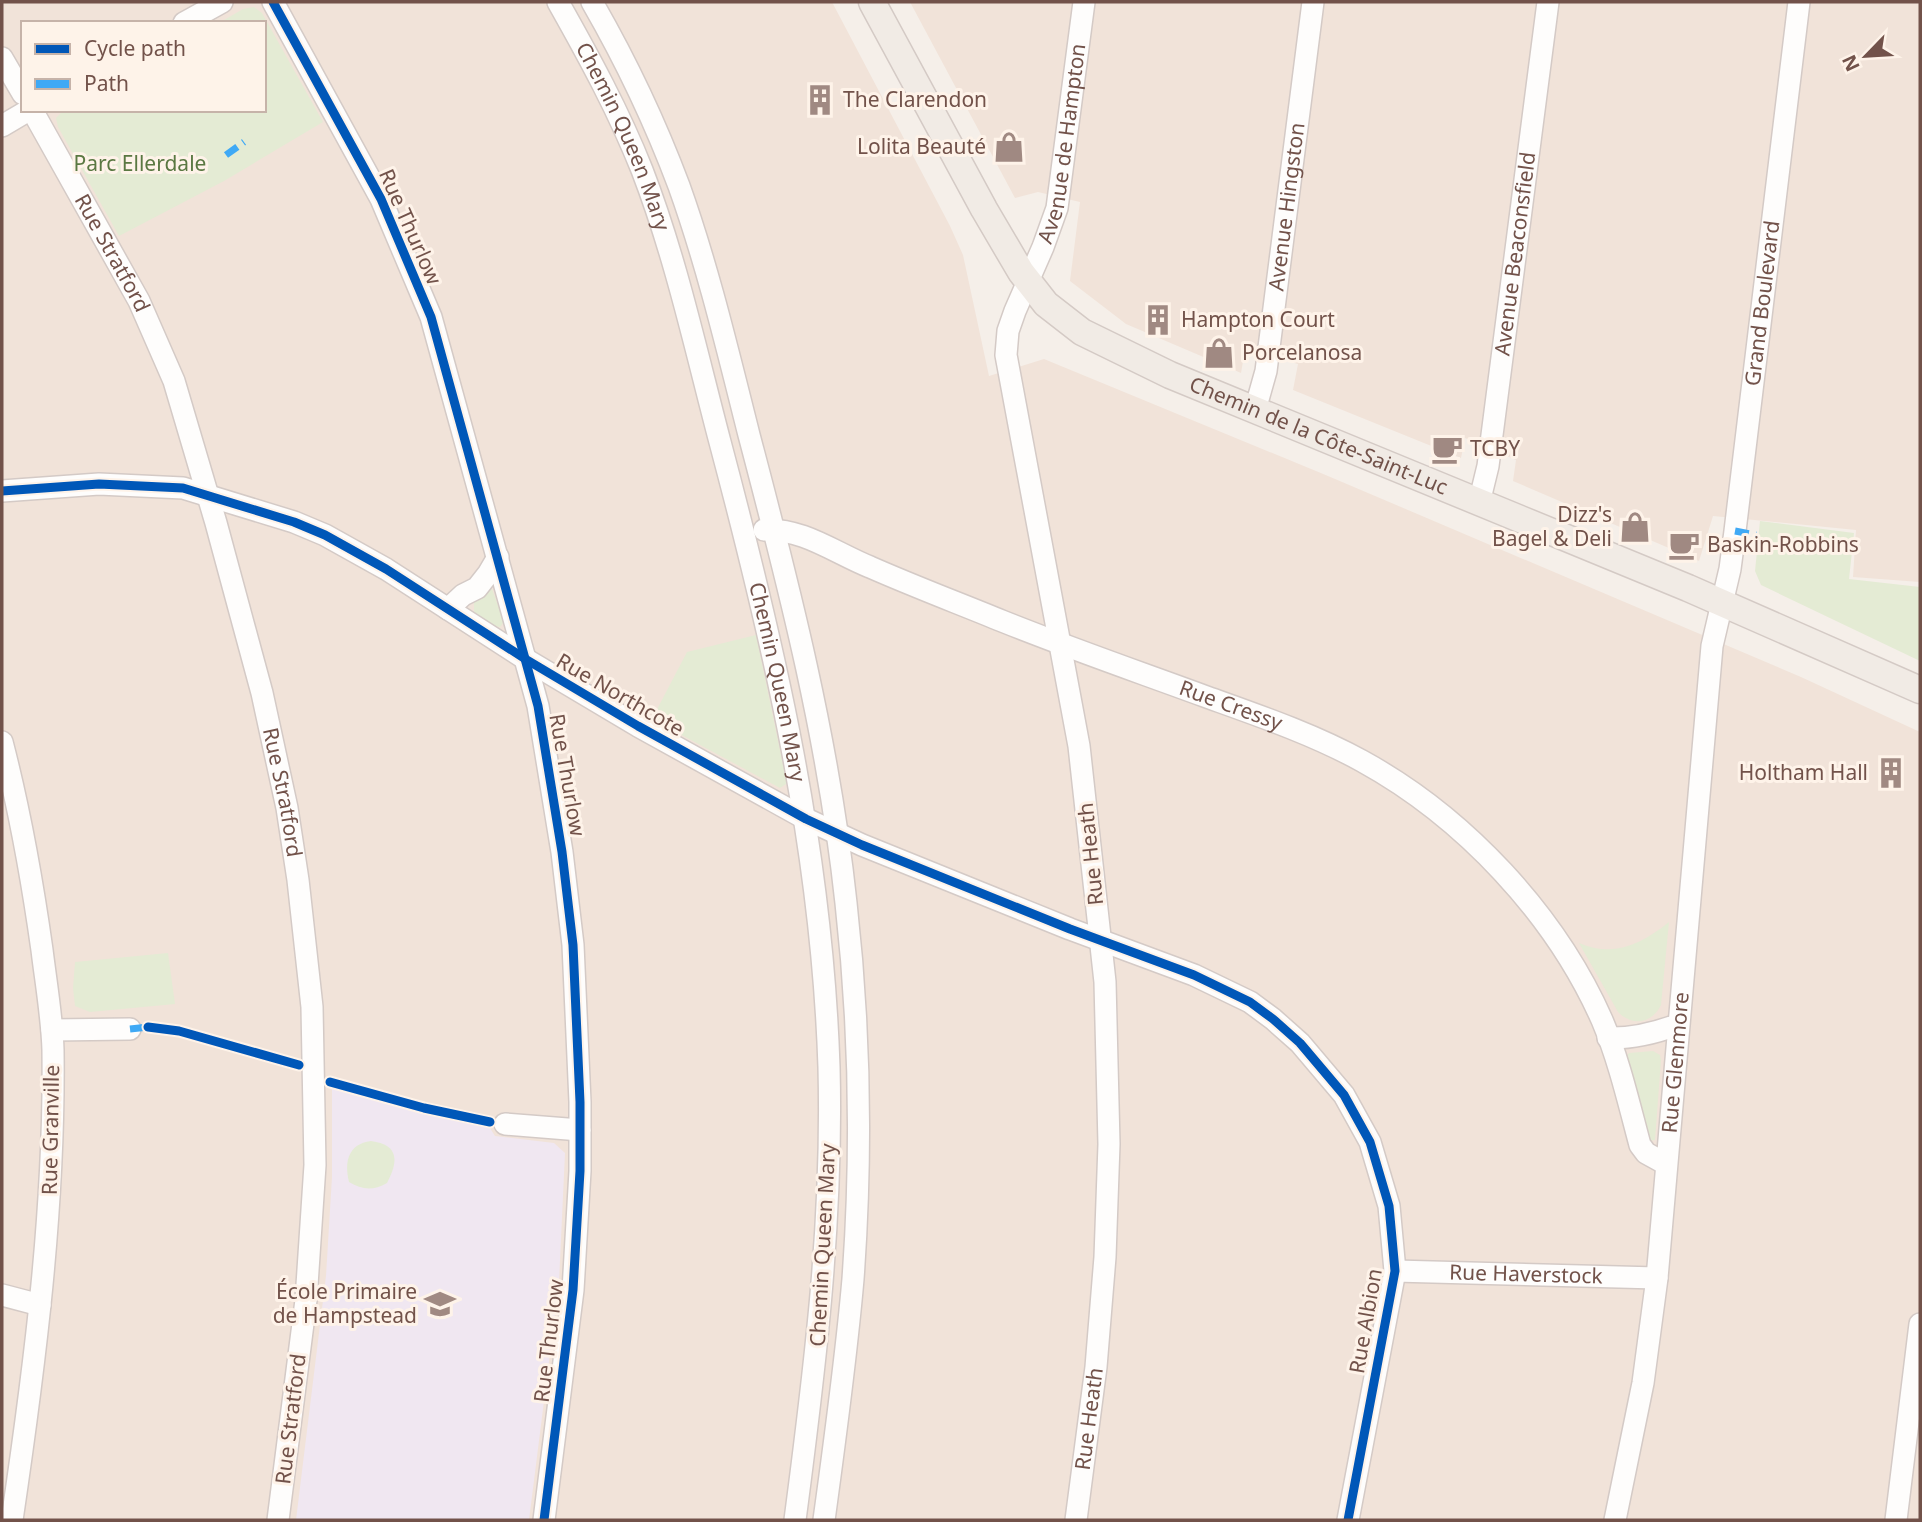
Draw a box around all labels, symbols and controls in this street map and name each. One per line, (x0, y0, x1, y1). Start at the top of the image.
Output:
legend (21, 21, 266, 112)
north arrow (1831, 21, 1901, 91)
text: Cycle path (84, 34, 186, 62)
street label: Chemin Queen Mary (570, 37, 677, 234)
street label: Avenue de Hampton (1030, 42, 1091, 247)
text: N (1836, 51, 1866, 76)
text: Path (84, 69, 129, 97)
building icon: The Clarendon (803, 83, 837, 117)
place label: The Clarendon (843, 85, 987, 113)
street label: Avenue Hingston (1261, 121, 1311, 293)
shop icon: Lolita Beauté (992, 130, 1026, 164)
place label: Lolita Beauté (857, 132, 986, 160)
park label: Parc Ellerdale (74, 149, 206, 177)
street label: Avenue Beaconsfield (1487, 150, 1541, 357)
street label: Rue Thurlow (373, 164, 449, 289)
street label: Rue Stratford (69, 188, 157, 316)
street label: Grand Boulevard (1738, 219, 1785, 387)
building icon: Hampton Court (1141, 303, 1175, 337)
place label: Hampton Court (1181, 305, 1335, 333)
shop icon: Porcelanosa (1202, 336, 1236, 370)
place label: Porcelanosa (1242, 338, 1362, 366)
street label: Chemin de la Côte-Saint-Luc (1185, 369, 1452, 501)
cafe icon: TCBY (1430, 432, 1464, 466)
place label: TCBY (1470, 434, 1520, 462)
place label: Dizz's Bagel & Deli (1492, 500, 1612, 552)
shop icon: Dizz's Bagel & Deli (1618, 510, 1652, 544)
cafe icon: Baskin-Robbins (1667, 528, 1701, 562)
place label: Baskin-Robbins (1707, 530, 1859, 558)
street label: Chemin Queen Mary (743, 579, 813, 784)
street label: Rue Northcote (551, 646, 690, 742)
street label: Rue Cressy (1176, 673, 1287, 736)
street label: Rue Thurlow (543, 711, 593, 839)
street label: Rue Stratford (257, 725, 309, 859)
building icon: Holtham Hall (1874, 756, 1908, 790)
place label: Holtham Hall (1739, 758, 1868, 786)
street label: Rue Heath (1071, 801, 1109, 907)
street label: Rue Glenmore (1655, 991, 1695, 1134)
street label: Rue Granville (35, 1065, 65, 1195)
street label: Chemin Queen Mary (803, 1142, 841, 1347)
street label: Rue Haverstock (1449, 1257, 1604, 1290)
street label: Rue Albion (1342, 1266, 1388, 1376)
place label: École Primaire de Hampstead (273, 1277, 417, 1329)
street label: Rue Thurlow (527, 1277, 570, 1404)
school or university icon: École Primaire de Hampstead (423, 1287, 457, 1321)
street label: Rue Stratford (268, 1352, 312, 1486)
street label: Rue Heath (1068, 1366, 1109, 1472)

